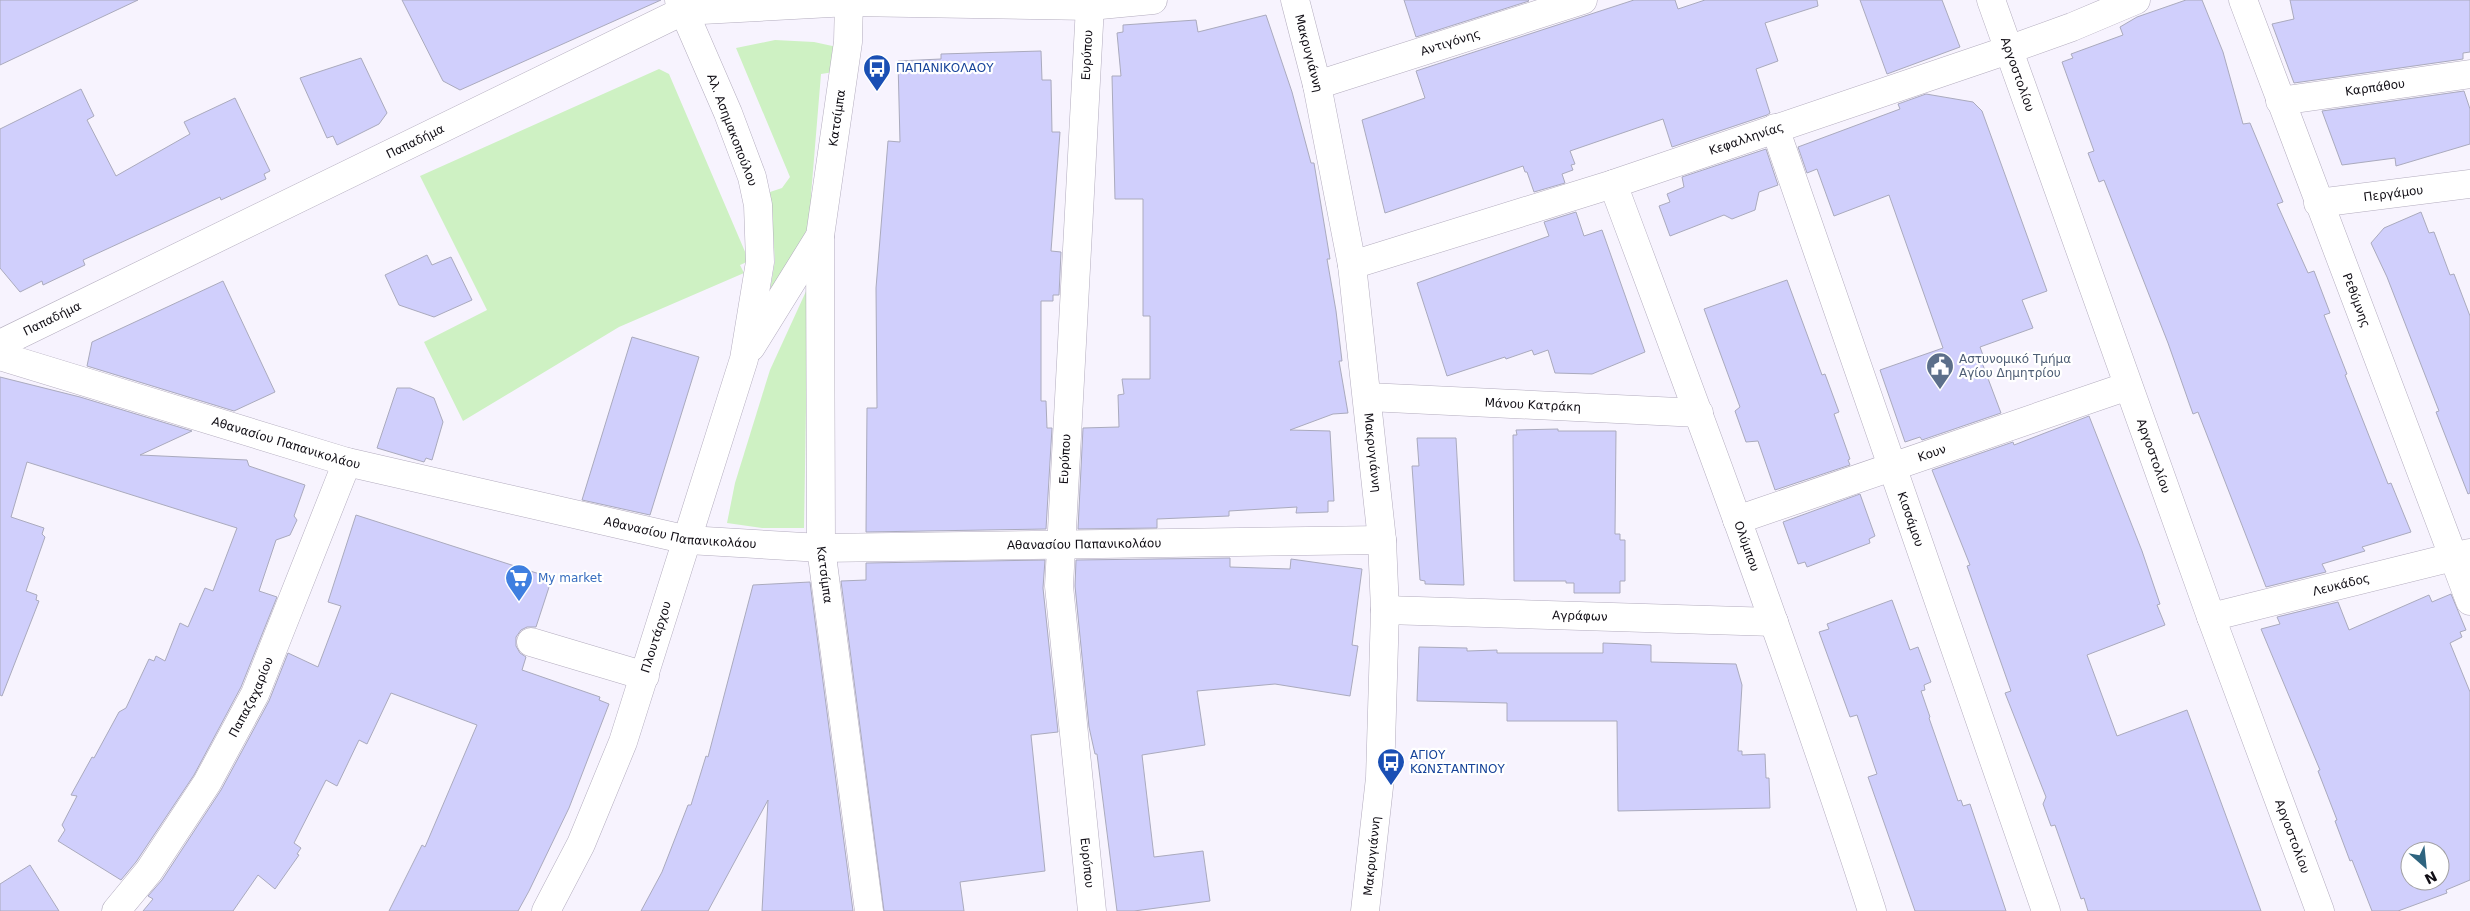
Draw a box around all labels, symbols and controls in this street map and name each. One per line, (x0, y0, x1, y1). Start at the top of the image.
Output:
street label: Μακρυγιάννη (1292, 13, 1325, 93)
street label: Αντιγόνης (1419, 26, 1482, 58)
street label: Ευρύπου (1079, 29, 1095, 81)
street label: Αργοστολίου (1998, 35, 2037, 114)
bus stop icon: ΠΑΠΑΝΙΚΟΛΑΟΥ (862, 53, 892, 92)
place label: ΠΑΠΑΝΙΚΟΛΑΟΥ (896, 61, 994, 75)
street label: Αλ. Ασημακοπούλου (704, 72, 760, 188)
street label: Καρπάθου (2344, 76, 2406, 99)
street label: Κατσίμπα (826, 88, 848, 147)
street label: Κεφαλληνίας (1707, 120, 1785, 158)
street label: Παπαδήμα (384, 121, 447, 162)
street label: Περγάμου (2363, 183, 2424, 204)
street label: Ρεθύμνης (2340, 271, 2373, 329)
street label: Παπαδήμα (21, 299, 83, 339)
public building icon: Αστυνομικό Τμήμα Αγίου Δημητρίου (1925, 351, 1955, 390)
place label: Αστυνομικό Τμήμα Αγίου Δημητρίου (1959, 352, 2071, 380)
street label: Μάνου Κατράκη (1484, 396, 1581, 414)
street label: Μακρυγιάννη (1361, 412, 1384, 493)
street label: Αθανασίου Παπανικολάου (210, 414, 362, 472)
street label: Αργοστολίου (2134, 417, 2173, 495)
street label: Ευρύπου (1057, 433, 1073, 485)
street label: Κουν (1916, 442, 1948, 465)
street label: Κισσάμου (1894, 490, 1926, 549)
street label: Αθανασίου Παπανικολάου (603, 514, 757, 551)
street label: Ολύμπου (1731, 519, 1762, 573)
street label: Αθανασίου Παπανικολάου (1007, 536, 1162, 552)
street label: Κατσίμπα (814, 545, 835, 604)
supermarket icon: My market (504, 563, 534, 602)
place label: My market (538, 571, 602, 585)
street label: Λευκάδος (2311, 571, 2371, 599)
street label: Πλουτάρχου (638, 599, 674, 675)
street label: Αγράφων (1552, 608, 1608, 624)
street label: Παπαζαχαρίου (226, 655, 276, 740)
bus stop icon: ΑΓΙΟΥ ΚΩΝΣΤΑΝΤΙΝΟΥ (1376, 747, 1406, 786)
place label: ΑΓΙΟΥ ΚΩΝΣΤΑΝΤΙΝΟΥ (1410, 748, 1505, 776)
street label: Αργοστολίου (2272, 797, 2312, 875)
street label: Μακρυγιάννη (1361, 815, 1383, 897)
street label: Ευρύπου (1078, 837, 1097, 889)
north arrow (2400, 841, 2450, 891)
text: N (2422, 868, 2440, 887)

